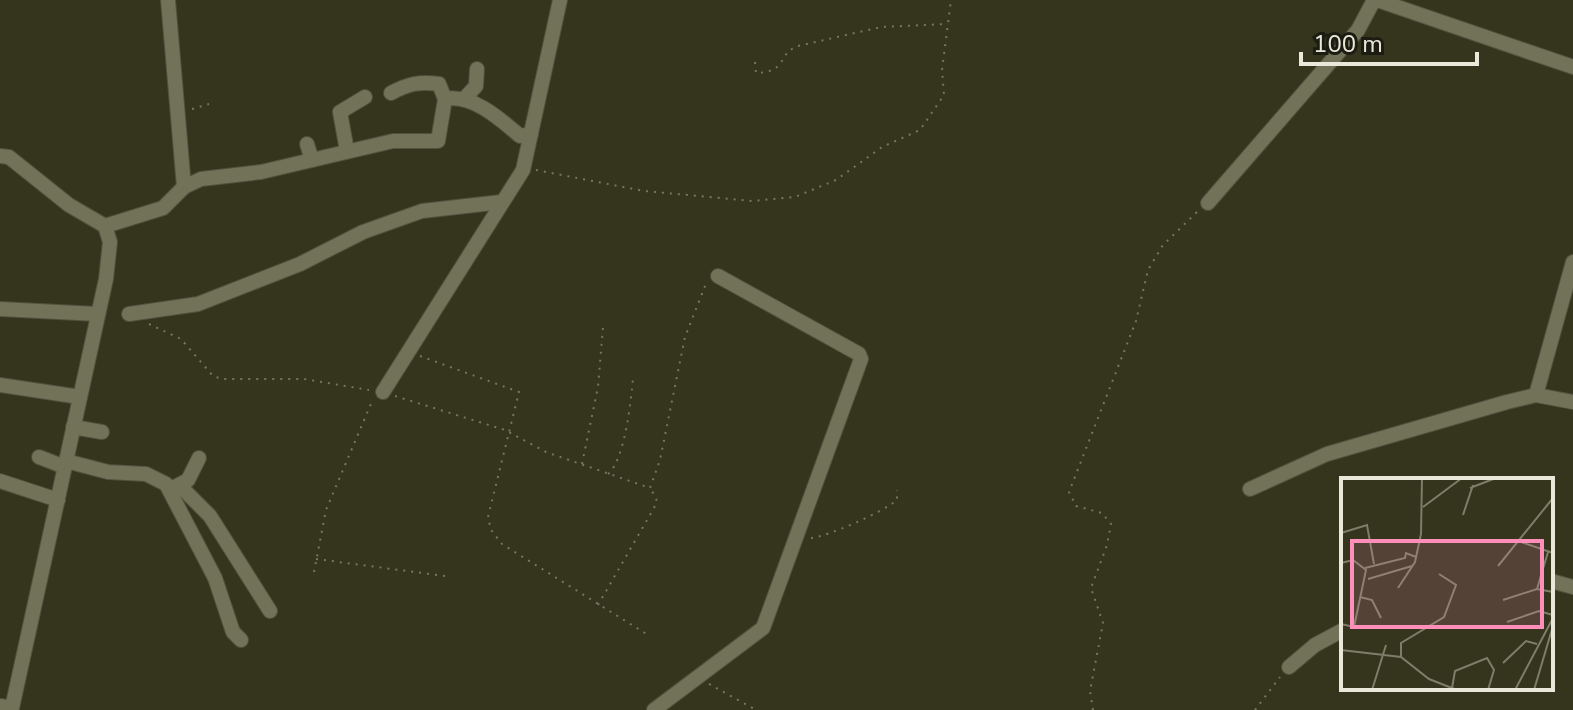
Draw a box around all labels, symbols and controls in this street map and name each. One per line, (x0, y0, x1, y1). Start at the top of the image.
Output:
scale bar (1301, 16, 1477, 66)
text: 100 m (1313, 28, 1383, 60)
inset map (1341, 478, 1553, 690)

